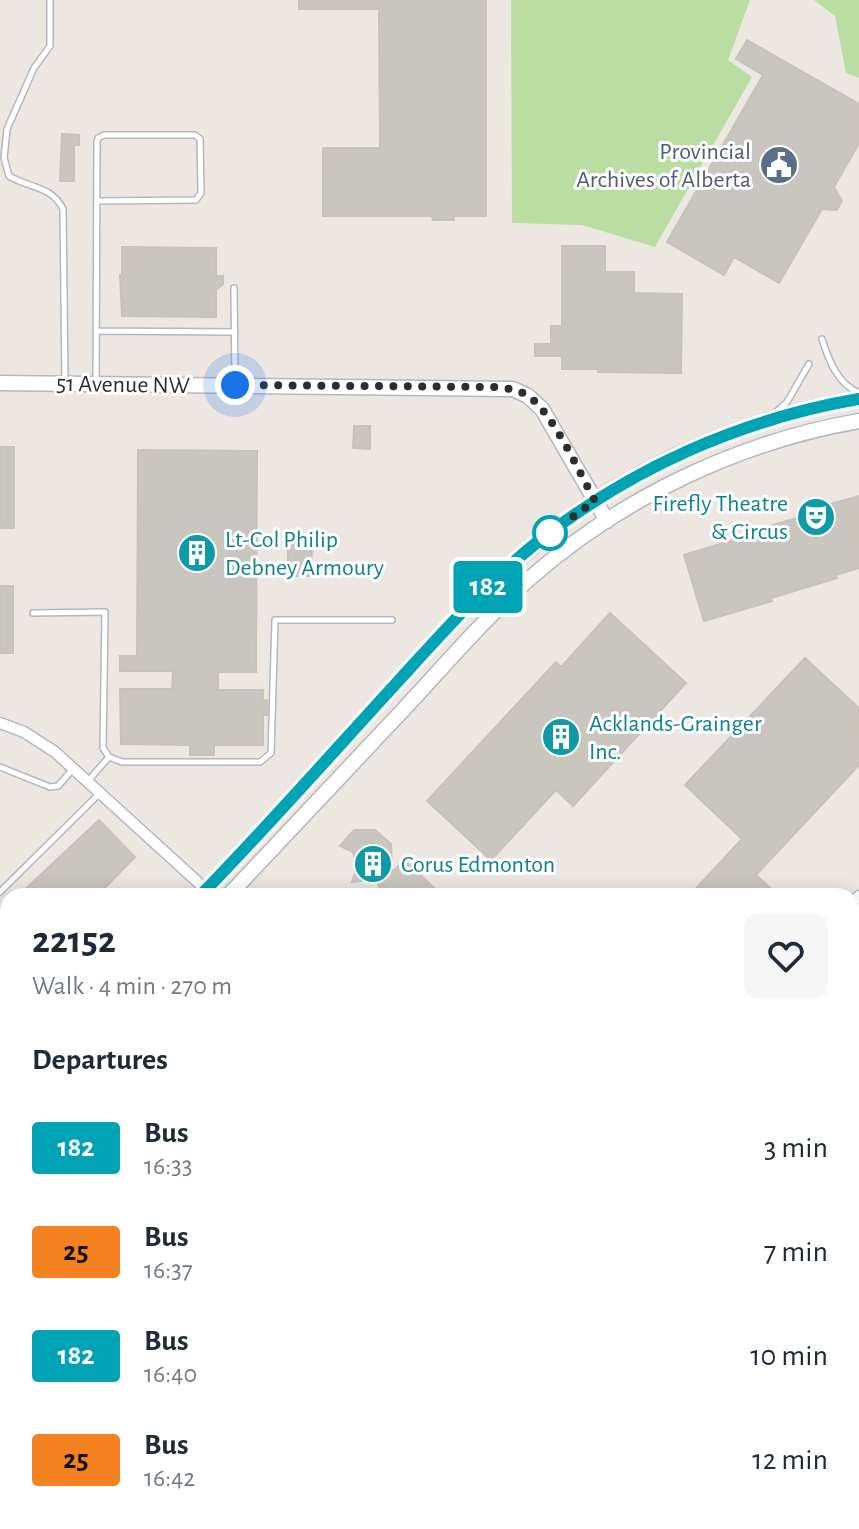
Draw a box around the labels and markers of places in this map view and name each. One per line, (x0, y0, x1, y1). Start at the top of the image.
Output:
place label: Provincial Archives of Alberta (576, 140, 751, 192)
public building icon: Provincial Archives of Alberta (758, 144, 800, 186)
place label: Firefly Theatre & Circus (653, 492, 788, 544)
theatre icon: Firefly Theatre & Circus (795, 496, 837, 538)
unlabelled marker (533, 516, 567, 550)
place label: Lt-Col Philip Debney Armoury (225, 528, 384, 580)
building icon: Lt-Col Philip Debney Armoury (176, 532, 218, 574)
place label: Acklands-Grainger Inc. (589, 712, 762, 764)
building icon: Acklands-Grainger Inc. (540, 716, 582, 758)
building icon: Corus Edmonton (352, 843, 394, 885)
place label: Corus Edmonton (401, 853, 555, 877)

